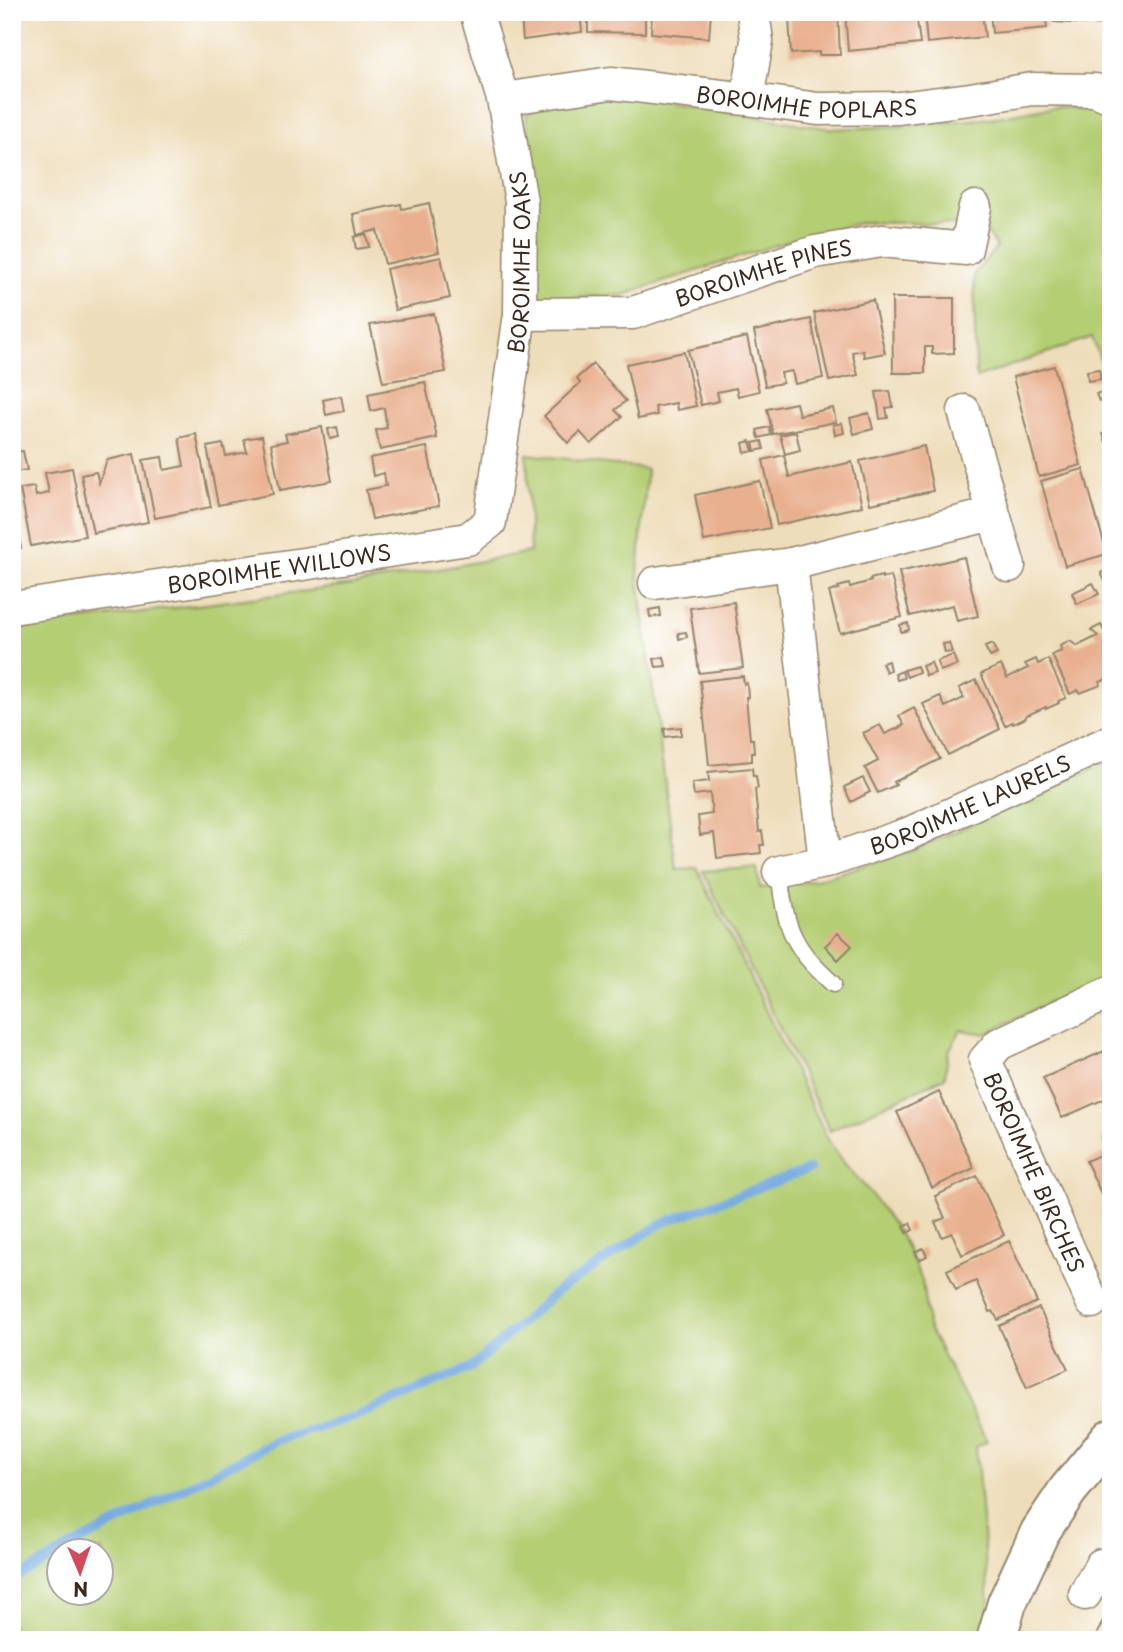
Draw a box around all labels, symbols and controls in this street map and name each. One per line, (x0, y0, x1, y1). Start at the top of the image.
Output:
street label: BOROIMHE POPLARS (695, 77, 919, 125)
street label: BOROIMHE OAKS (499, 169, 537, 355)
street label: BOROIMHE PINES (670, 230, 855, 314)
street label: BOROIMHE WILLOWS (165, 535, 393, 600)
street label: BOROIMHE LAURELS (865, 746, 1075, 862)
street label: BOROIMHE BIRCHES (976, 1066, 1094, 1278)
north arrow (46, 1536, 116, 1606)
text: N (73, 1576, 89, 1604)

